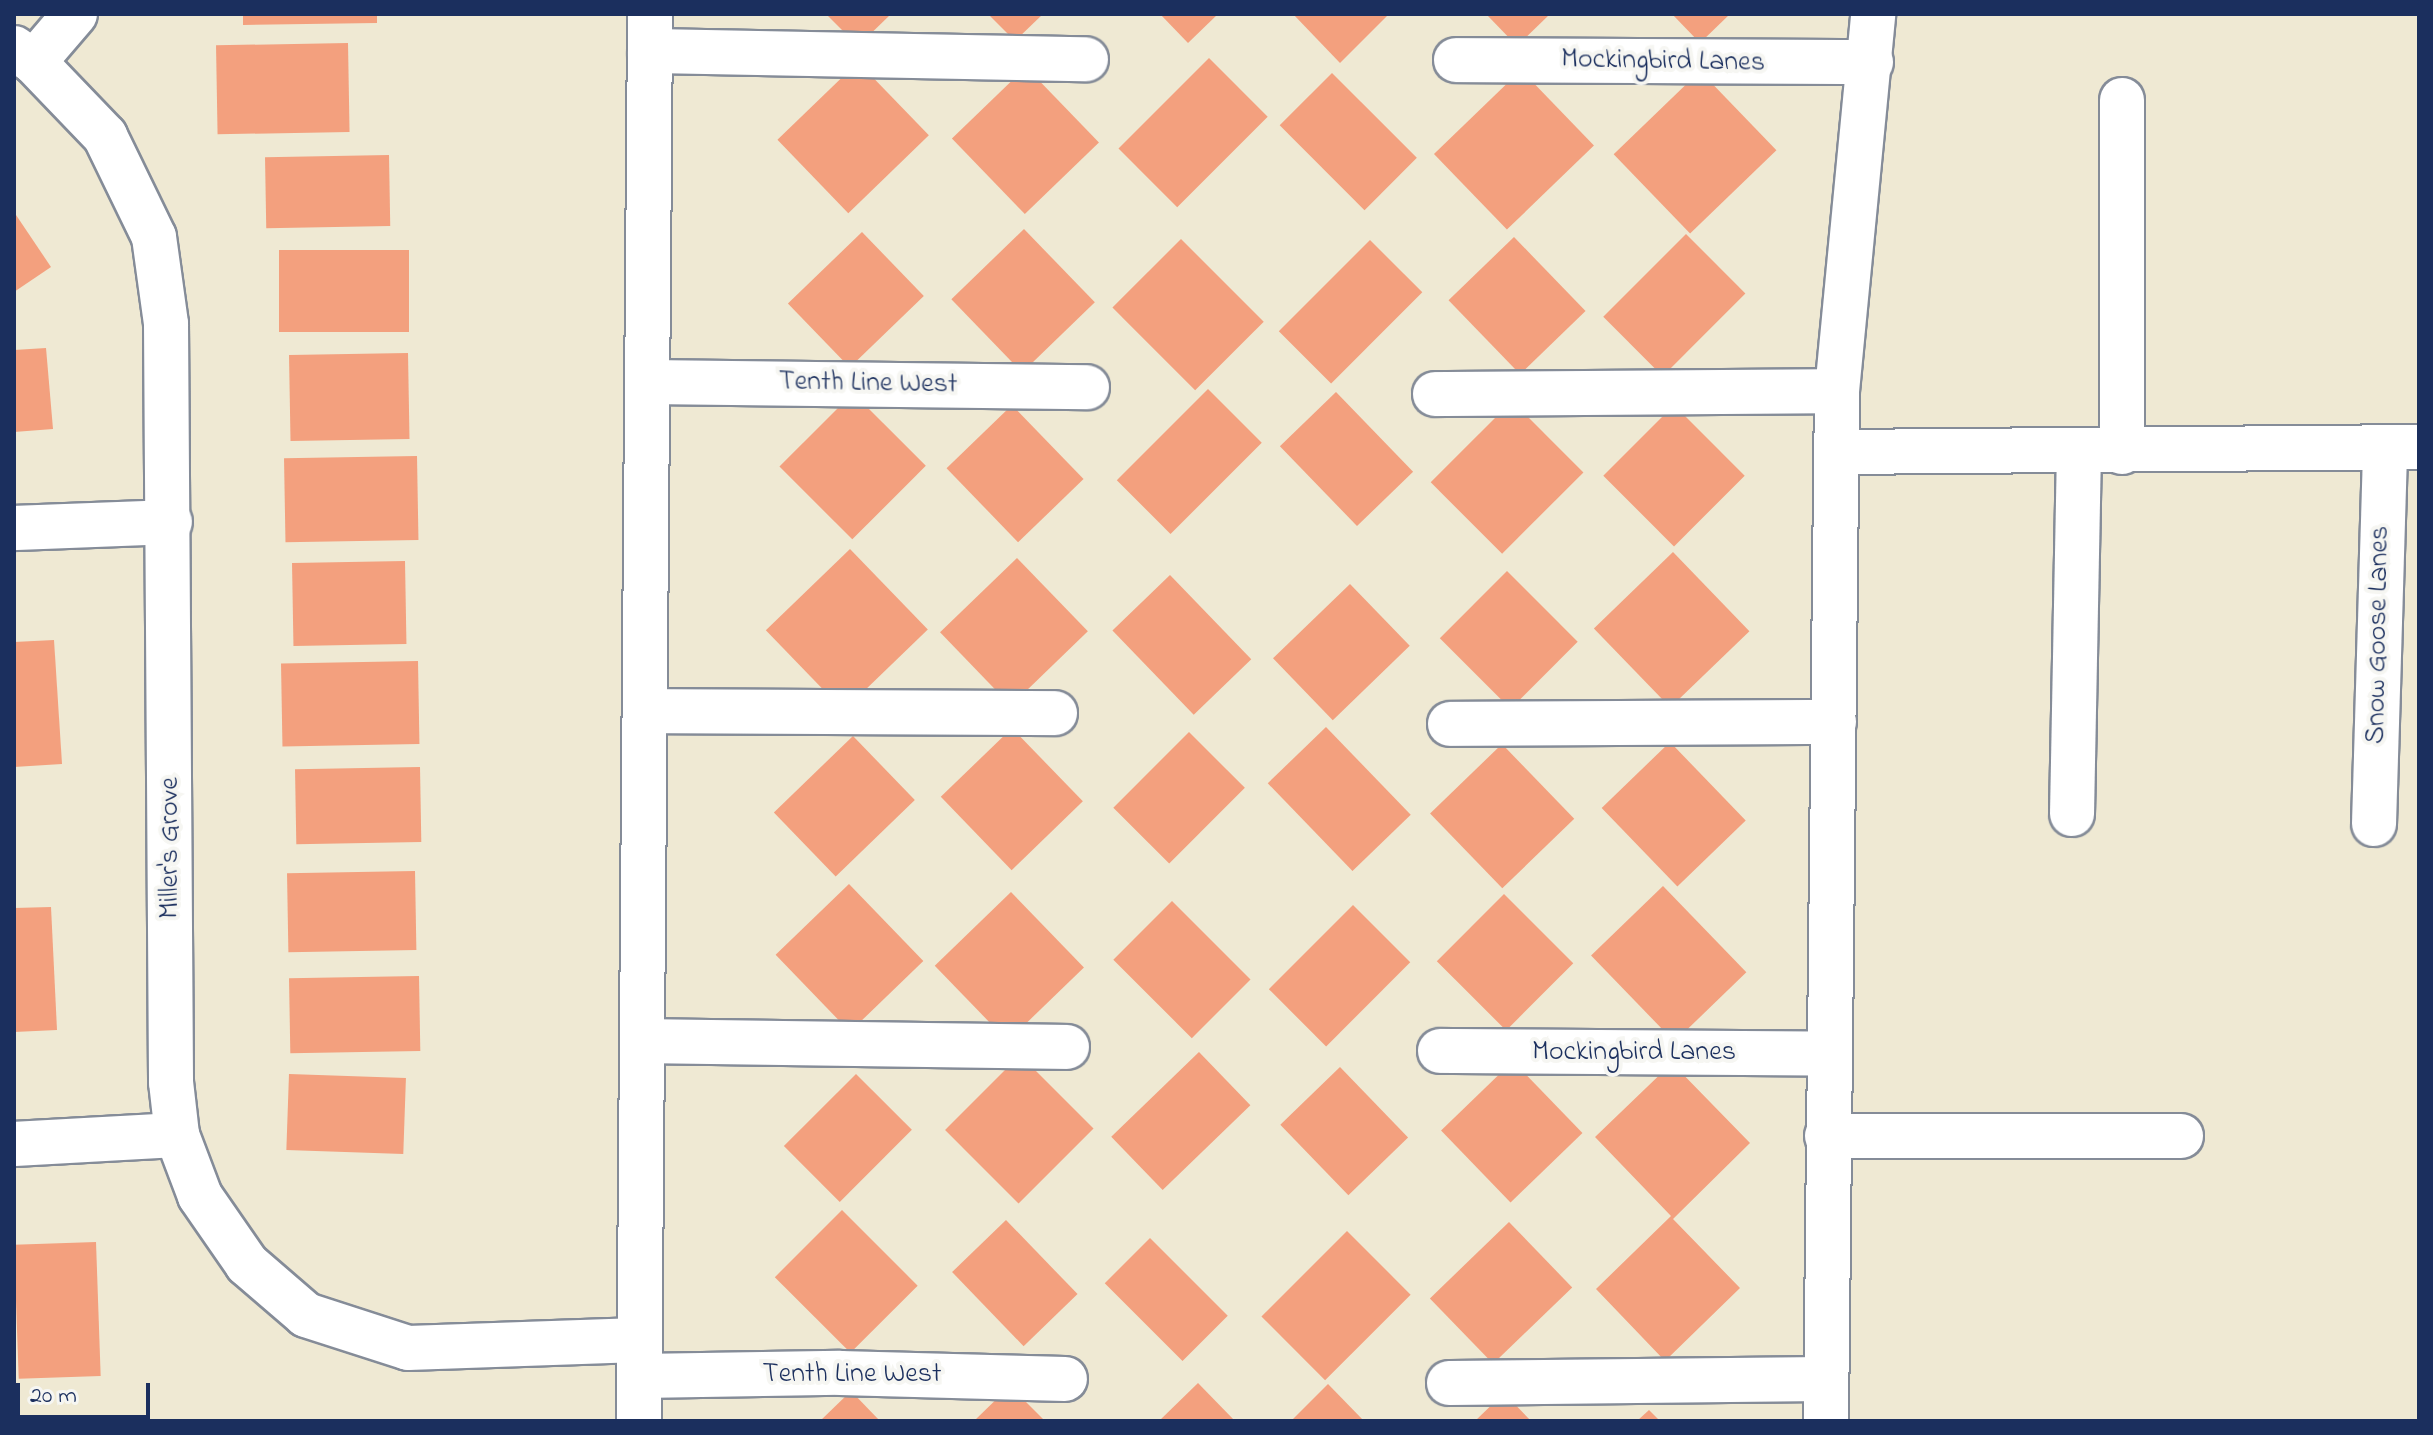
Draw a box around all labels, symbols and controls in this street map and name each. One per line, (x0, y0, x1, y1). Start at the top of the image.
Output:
street label: Mockingbird Lanes (1561, 43, 1765, 81)
street label: Tenth Line West (778, 366, 958, 402)
street label: Snow Goose Lanes (2360, 526, 2398, 744)
street label: Miller's Grove (154, 777, 188, 919)
street label: Mockingbird Lanes (1532, 1036, 1736, 1070)
street label: Tenth Line West (763, 1358, 941, 1392)
scale bar (20, 1367, 154, 1417)
text: 20 m (30, 1379, 77, 1414)

